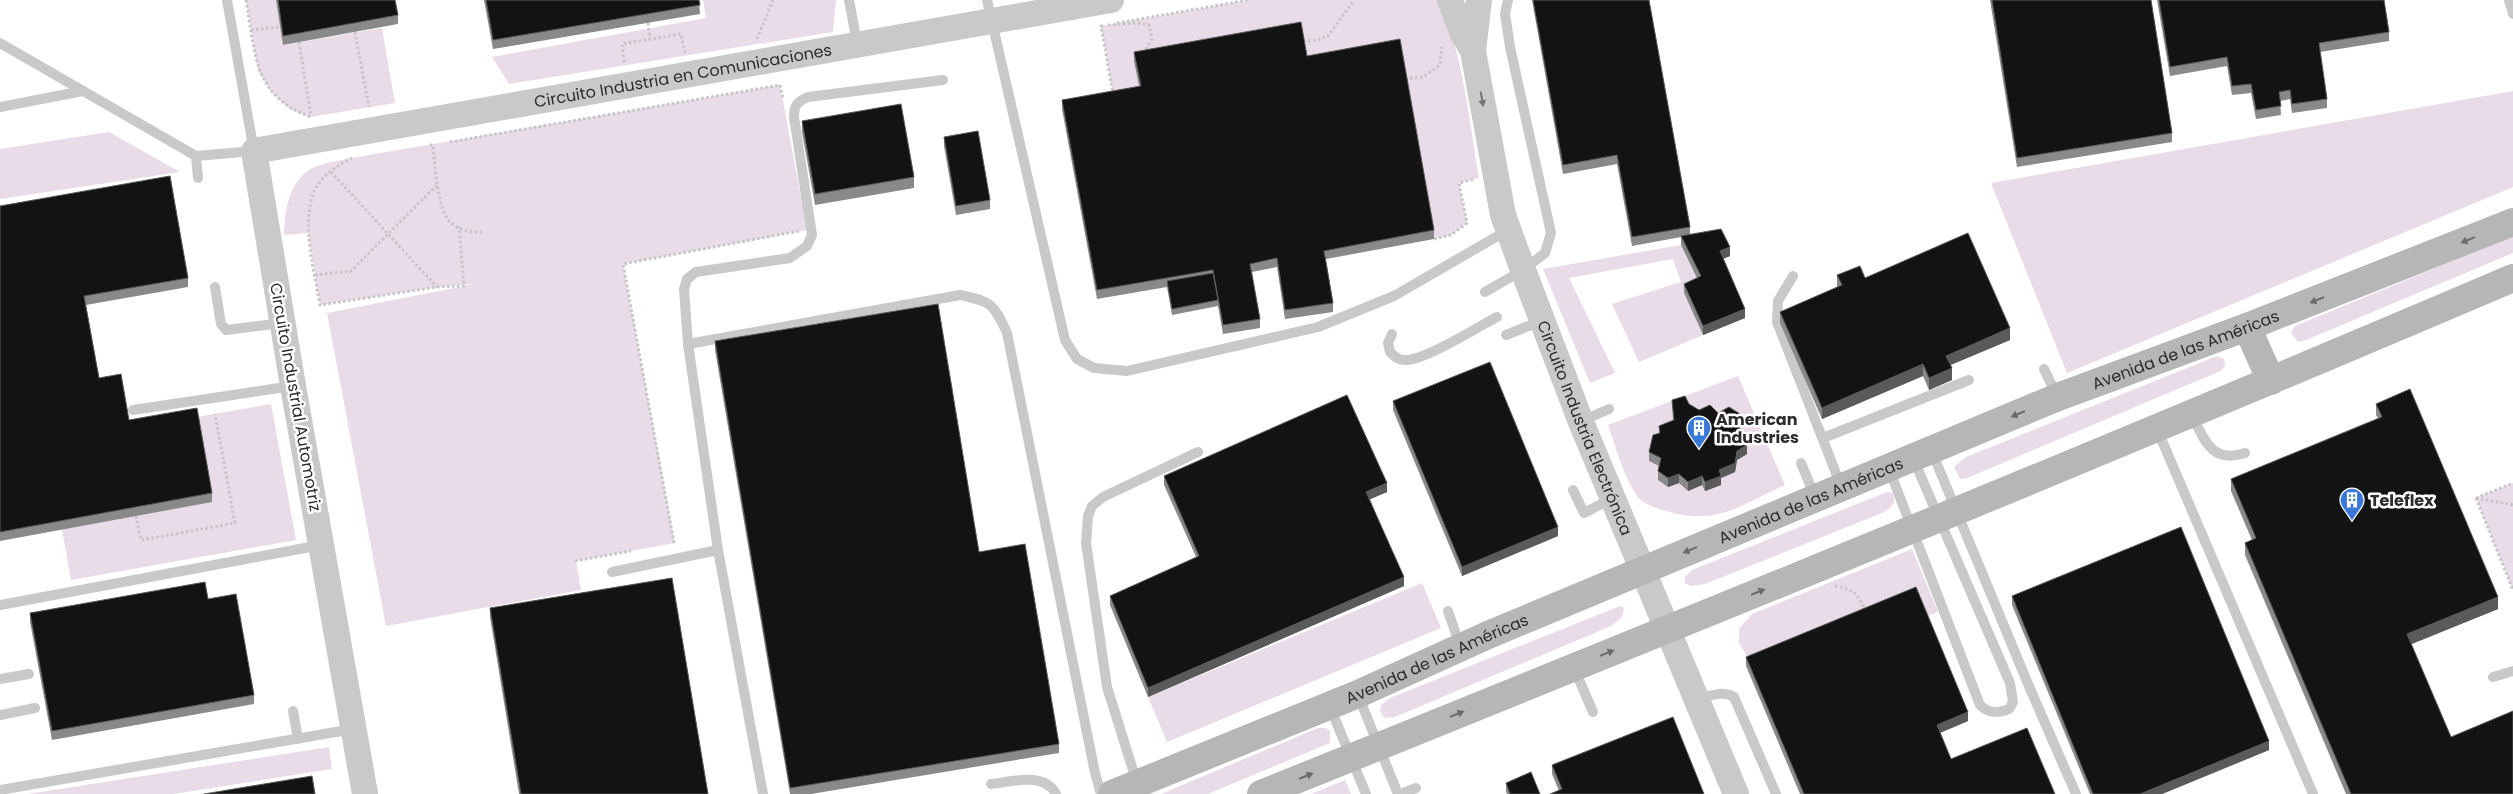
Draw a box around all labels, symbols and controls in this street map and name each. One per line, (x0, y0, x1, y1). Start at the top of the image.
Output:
street label: Circuito Industria en Comunicaciones (532, 38, 834, 113)
one-way arrow (1478, 92, 1486, 108)
one-way arrow (2460, 236, 2475, 244)
street label: Circuito Industrial Automotriz (264, 281, 327, 513)
one-way arrow (2309, 297, 2324, 304)
street label: Avenida de las Américas (2089, 304, 2283, 395)
street label: Circuito Industria Electrónica (1531, 317, 1638, 539)
place label: American Industries (1716, 408, 1799, 449)
one-way arrow (2011, 411, 2025, 419)
building icon: American Industries (1686, 415, 1712, 449)
street label: Avenida de las Américas (1715, 452, 1907, 550)
building icon: Teleflex (2339, 487, 2365, 521)
place label: Teleflex (2370, 489, 2434, 512)
one-way arrow (1682, 546, 1697, 554)
one-way arrow (1751, 588, 1765, 596)
street label: Avenida de las Américas (1342, 608, 1532, 710)
one-way arrow (1600, 649, 1615, 657)
one-way arrow (1449, 710, 1464, 718)
one-way arrow (1299, 771, 1313, 779)

